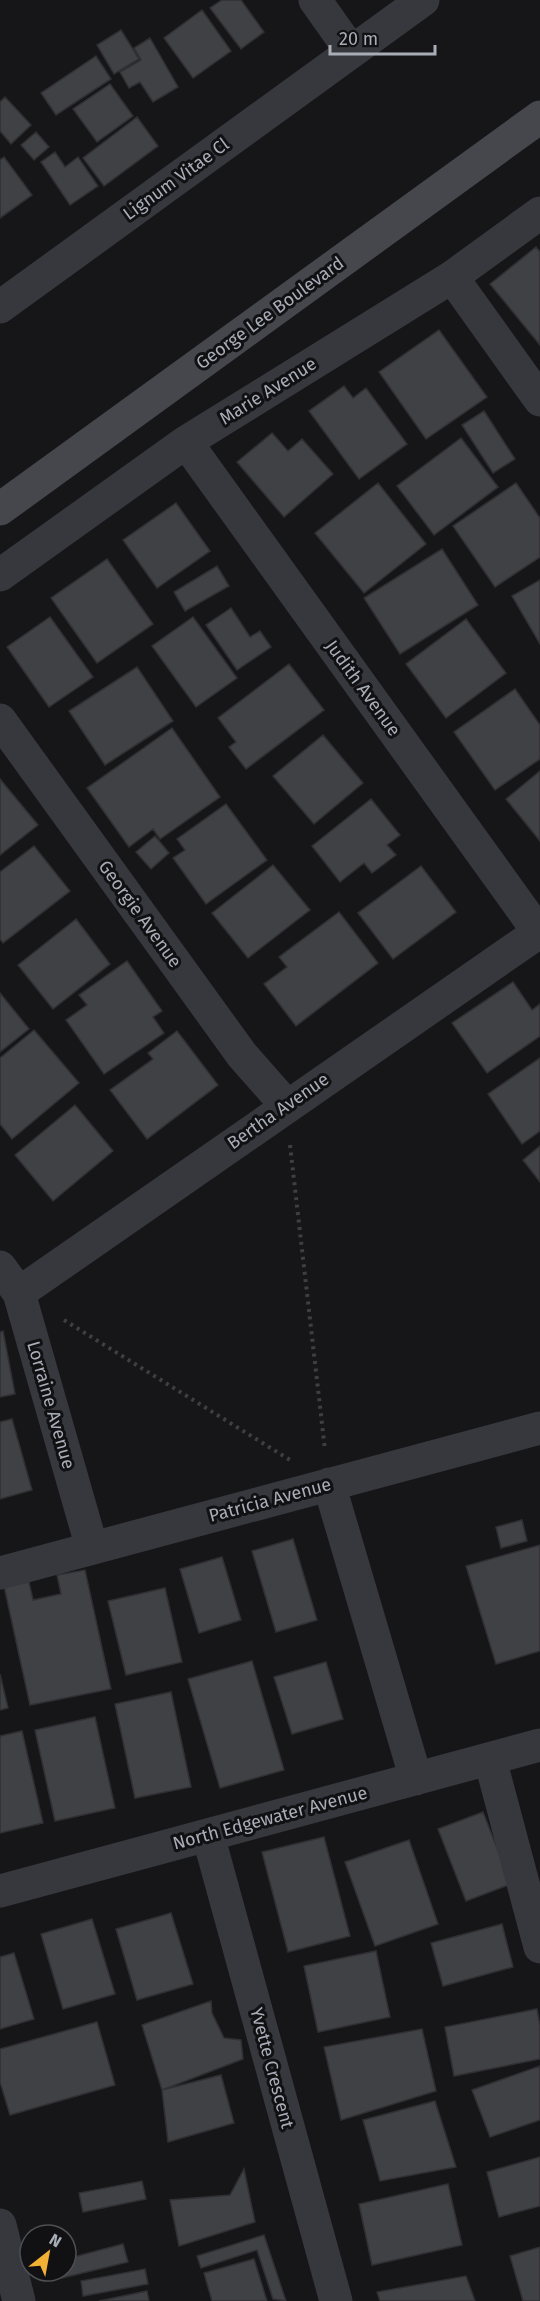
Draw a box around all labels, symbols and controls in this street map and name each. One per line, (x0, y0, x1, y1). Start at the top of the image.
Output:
scale bar (330, 18, 435, 56)
text: 20 m (339, 28, 378, 50)
street label: Lignum Vitae Cl (119, 133, 233, 225)
street label: George Lee Boulevard (192, 252, 348, 374)
street label: Marie Avenue (215, 352, 321, 430)
street label: Judith Avenue (321, 636, 405, 740)
street label: Georgie Avenue (94, 856, 186, 972)
street label: Bertha Avenue (223, 1068, 333, 1154)
street label: Lorraine Avenue (22, 1339, 80, 1471)
street label: Patricia Avenue (206, 1473, 334, 1527)
street label: North Edgewater Avenue (170, 1781, 370, 1855)
street label: Yvette Crescent (245, 2005, 299, 2131)
north arrow (18, 2223, 78, 2283)
text: N (46, 2230, 65, 2251)

